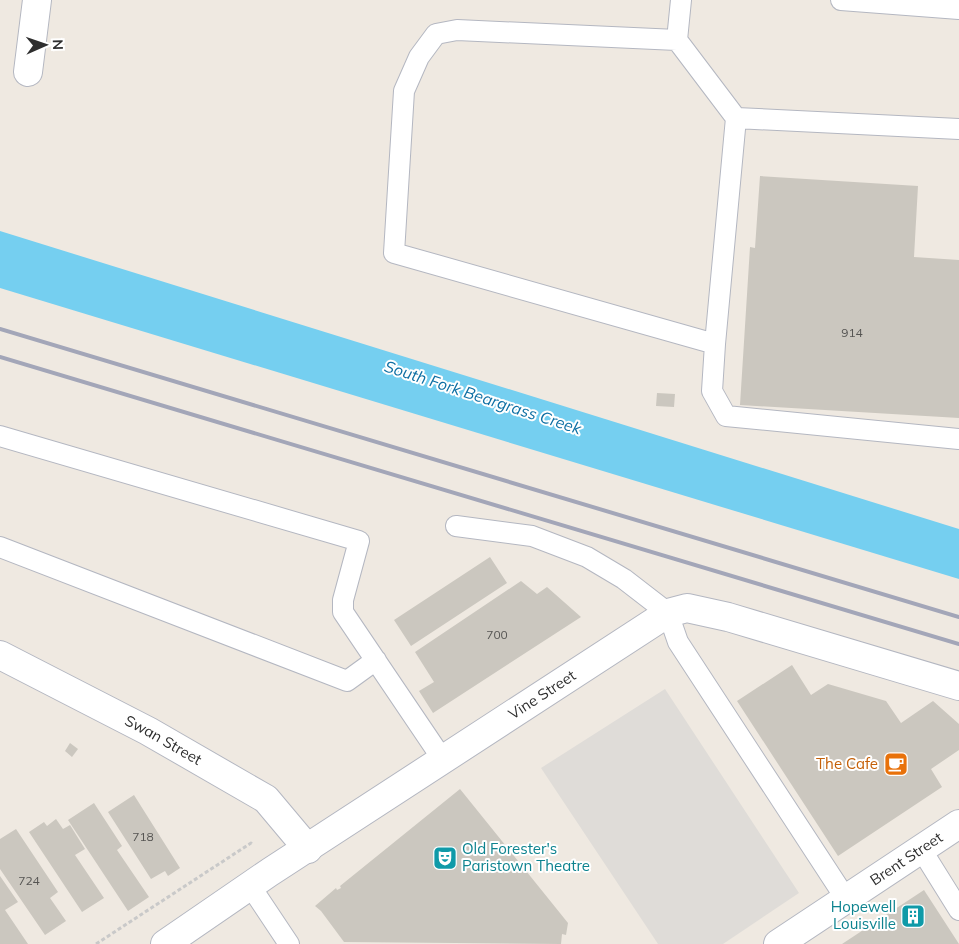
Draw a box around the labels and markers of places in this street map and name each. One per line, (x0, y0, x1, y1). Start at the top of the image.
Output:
cafe icon: The Cafe (883, 751, 909, 777)
place label: The Cafe (816, 754, 878, 773)
place label: Old Forester's Paristown Theatre (462, 839, 590, 875)
theatre icon: Old Forester's Paristown Theatre (432, 845, 458, 871)
place label: Hopewell Louisville (831, 897, 896, 933)
building icon: Hopewell Louisville (900, 903, 926, 929)

